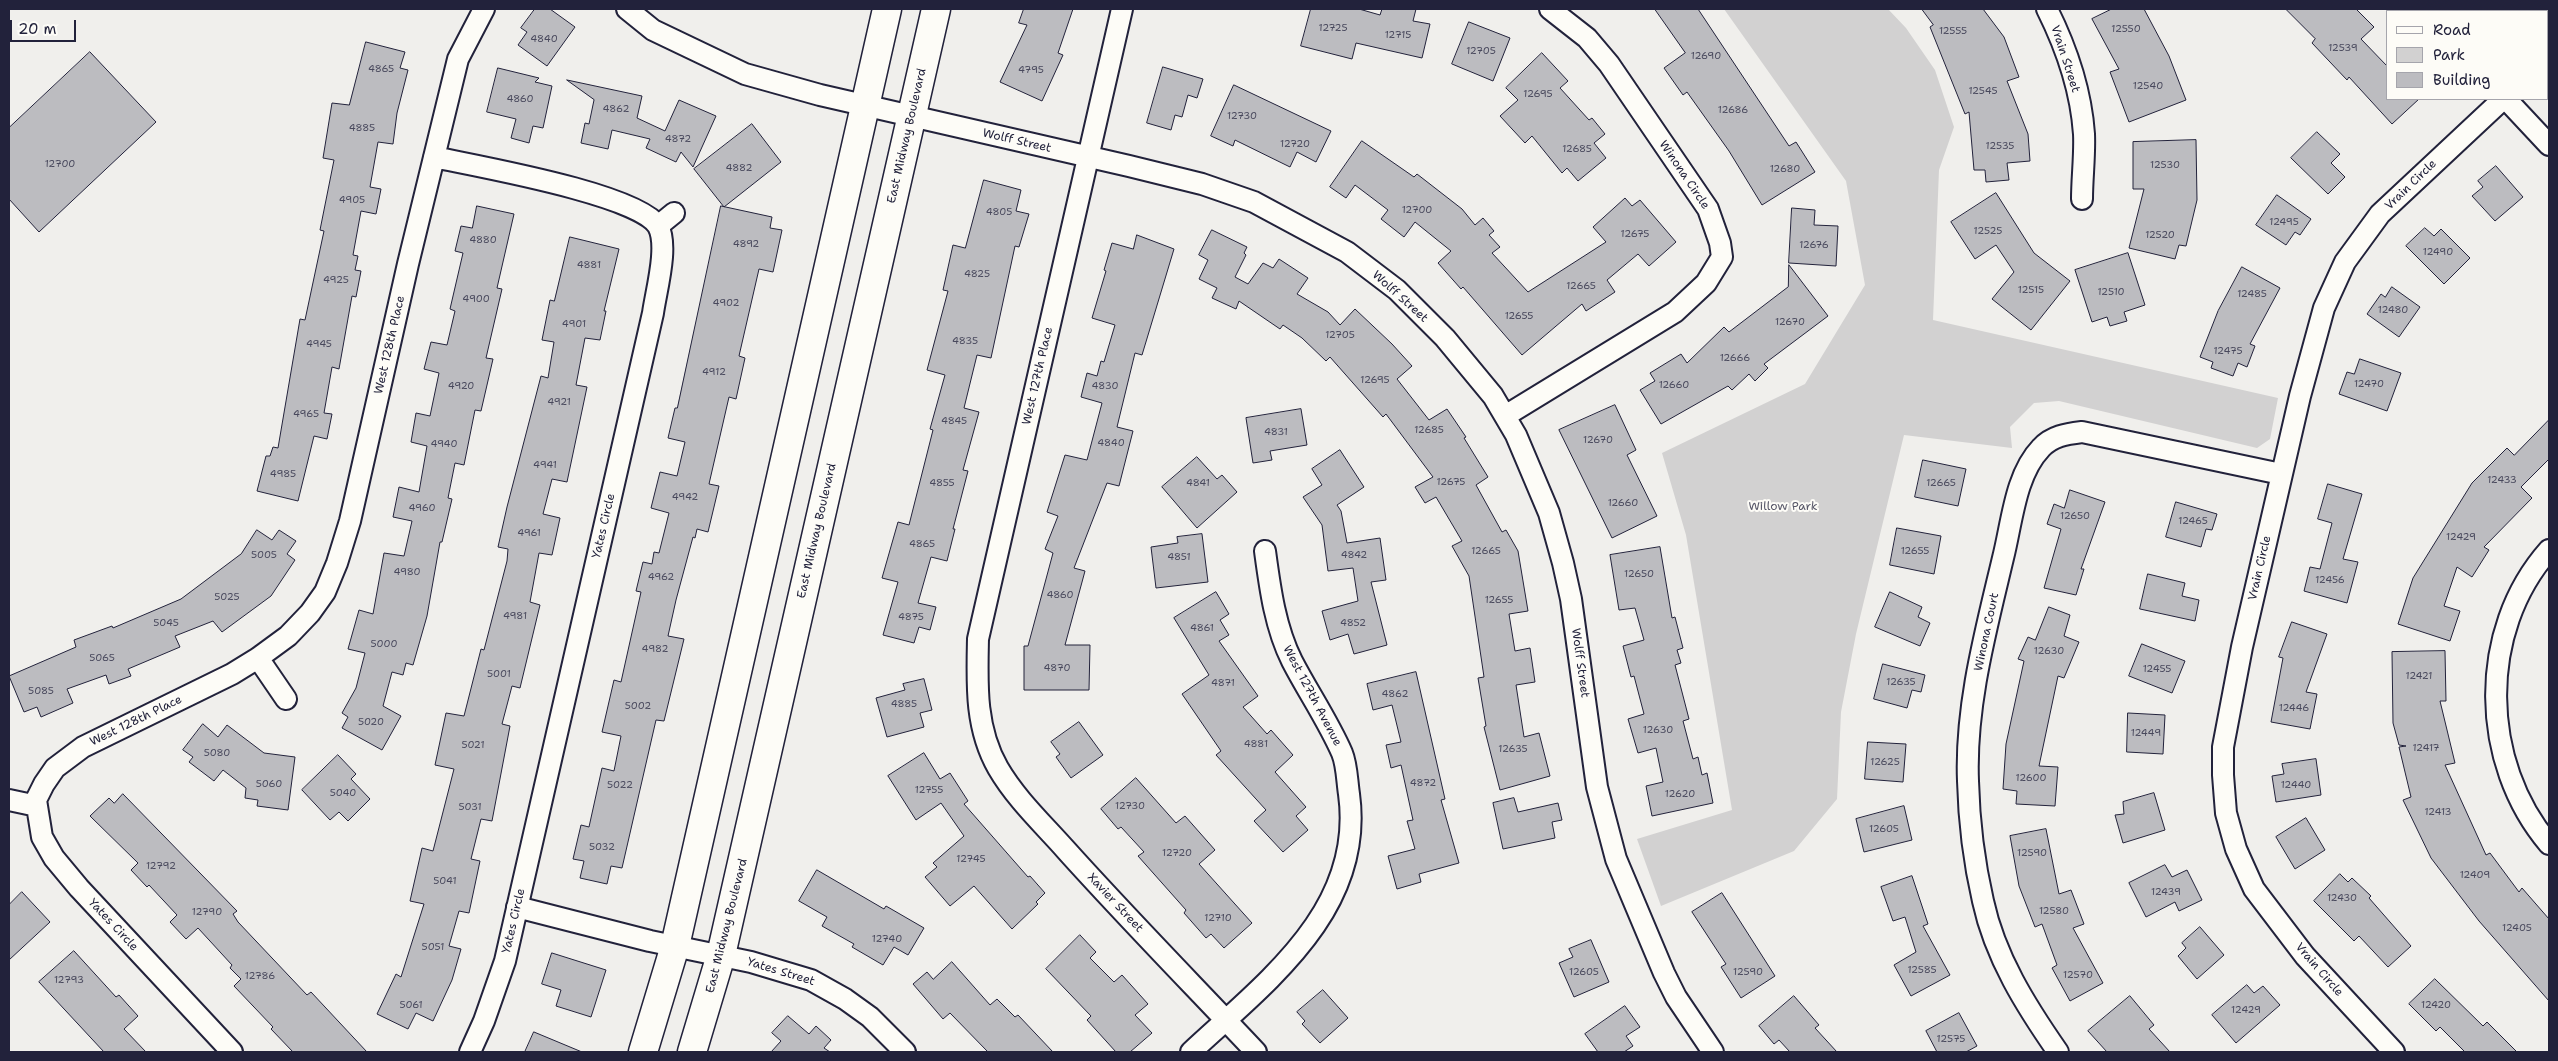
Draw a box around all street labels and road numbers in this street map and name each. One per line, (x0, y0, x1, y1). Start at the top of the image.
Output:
street label: Vrain Street (2047, 24, 2083, 94)
street label: East Midway Boulevard (884, 67, 930, 205)
street label: Wolff Street (981, 126, 1053, 156)
street label: Winona Circle (1656, 138, 1712, 212)
street label: Vrain Circle (2382, 157, 2440, 213)
street label: Wolff Street (1369, 268, 1431, 326)
street label: West 128th Place (372, 294, 408, 396)
street label: West 127th Place (1020, 326, 1056, 426)
street label: East Midway Boulevard (794, 462, 840, 600)
street label: Yates Circle (590, 492, 618, 560)
street label: Vrain Circle (2246, 534, 2274, 602)
street label: Winona Court (1972, 591, 2002, 673)
street label: Wolff Street (1568, 627, 1592, 699)
street label: West 127th Avenue (1279, 643, 1345, 749)
street label: West 128th Place (88, 692, 184, 750)
street label: East Midway Boulevard (703, 857, 751, 995)
street label: Xavier Street (1084, 870, 1146, 936)
street label: Yates Circle (500, 887, 528, 955)
street label: Yates Circle (85, 896, 141, 954)
street label: Vrain Circle (2292, 940, 2346, 1000)
street label: Yates Street (745, 955, 817, 989)

